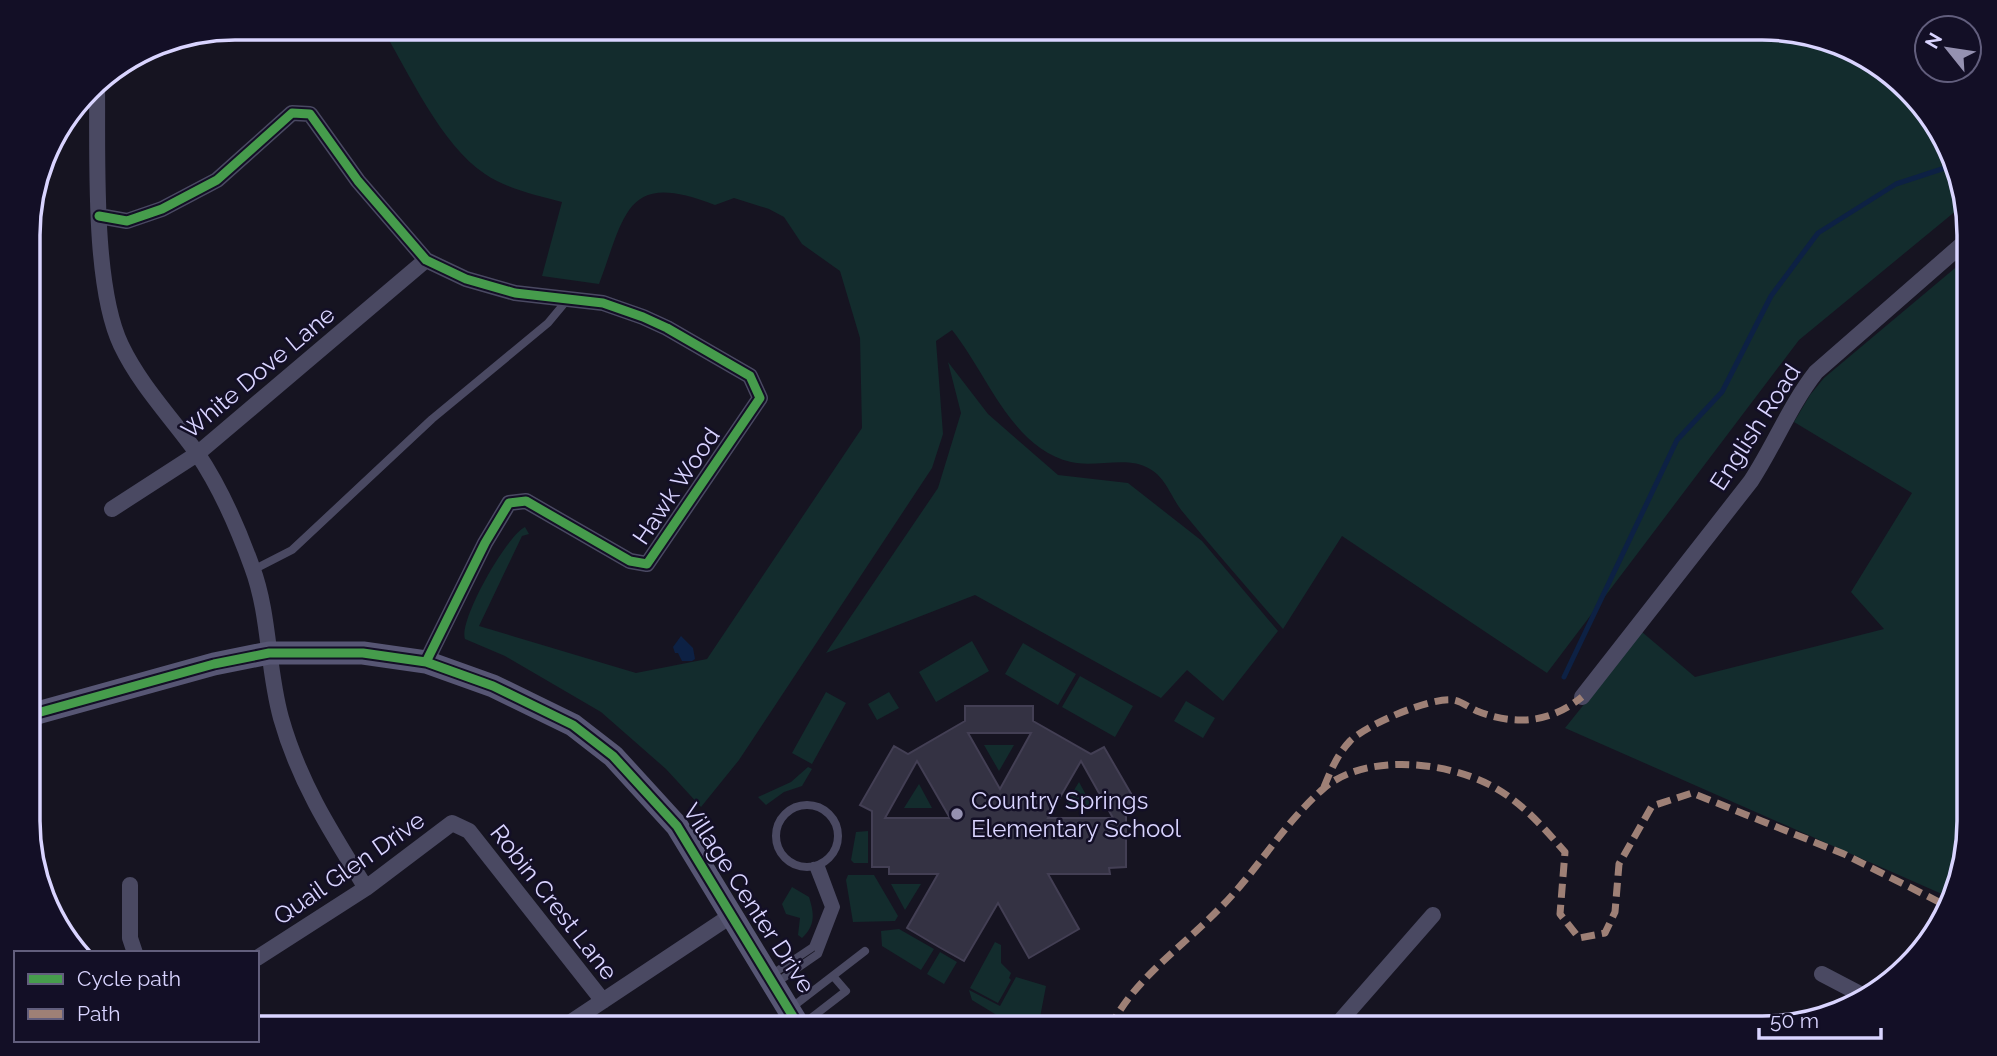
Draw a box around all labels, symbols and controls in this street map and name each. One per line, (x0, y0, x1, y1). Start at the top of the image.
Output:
north arrow (1913, 14, 1983, 84)
text: N (1920, 29, 1946, 52)
street label: White Dove Lane (175, 299, 341, 445)
street label: English Road (1704, 359, 1806, 495)
street label: Hawk Wood (626, 422, 726, 550)
place label: Country Springs Elementary School (971, 786, 1182, 843)
street label: Village Center Drive (677, 798, 821, 998)
street label: Quail Glen Drive (268, 805, 430, 931)
marker: Country Springs Elementary School (949, 806, 965, 822)
street label: Robin Crest Lane (484, 819, 624, 985)
legend (14, 951, 259, 1042)
text: Cycle path (77, 966, 181, 991)
scale bar (1759, 996, 1882, 1040)
text: Path (77, 1001, 121, 1026)
text: 50 m (1770, 1008, 1819, 1033)

